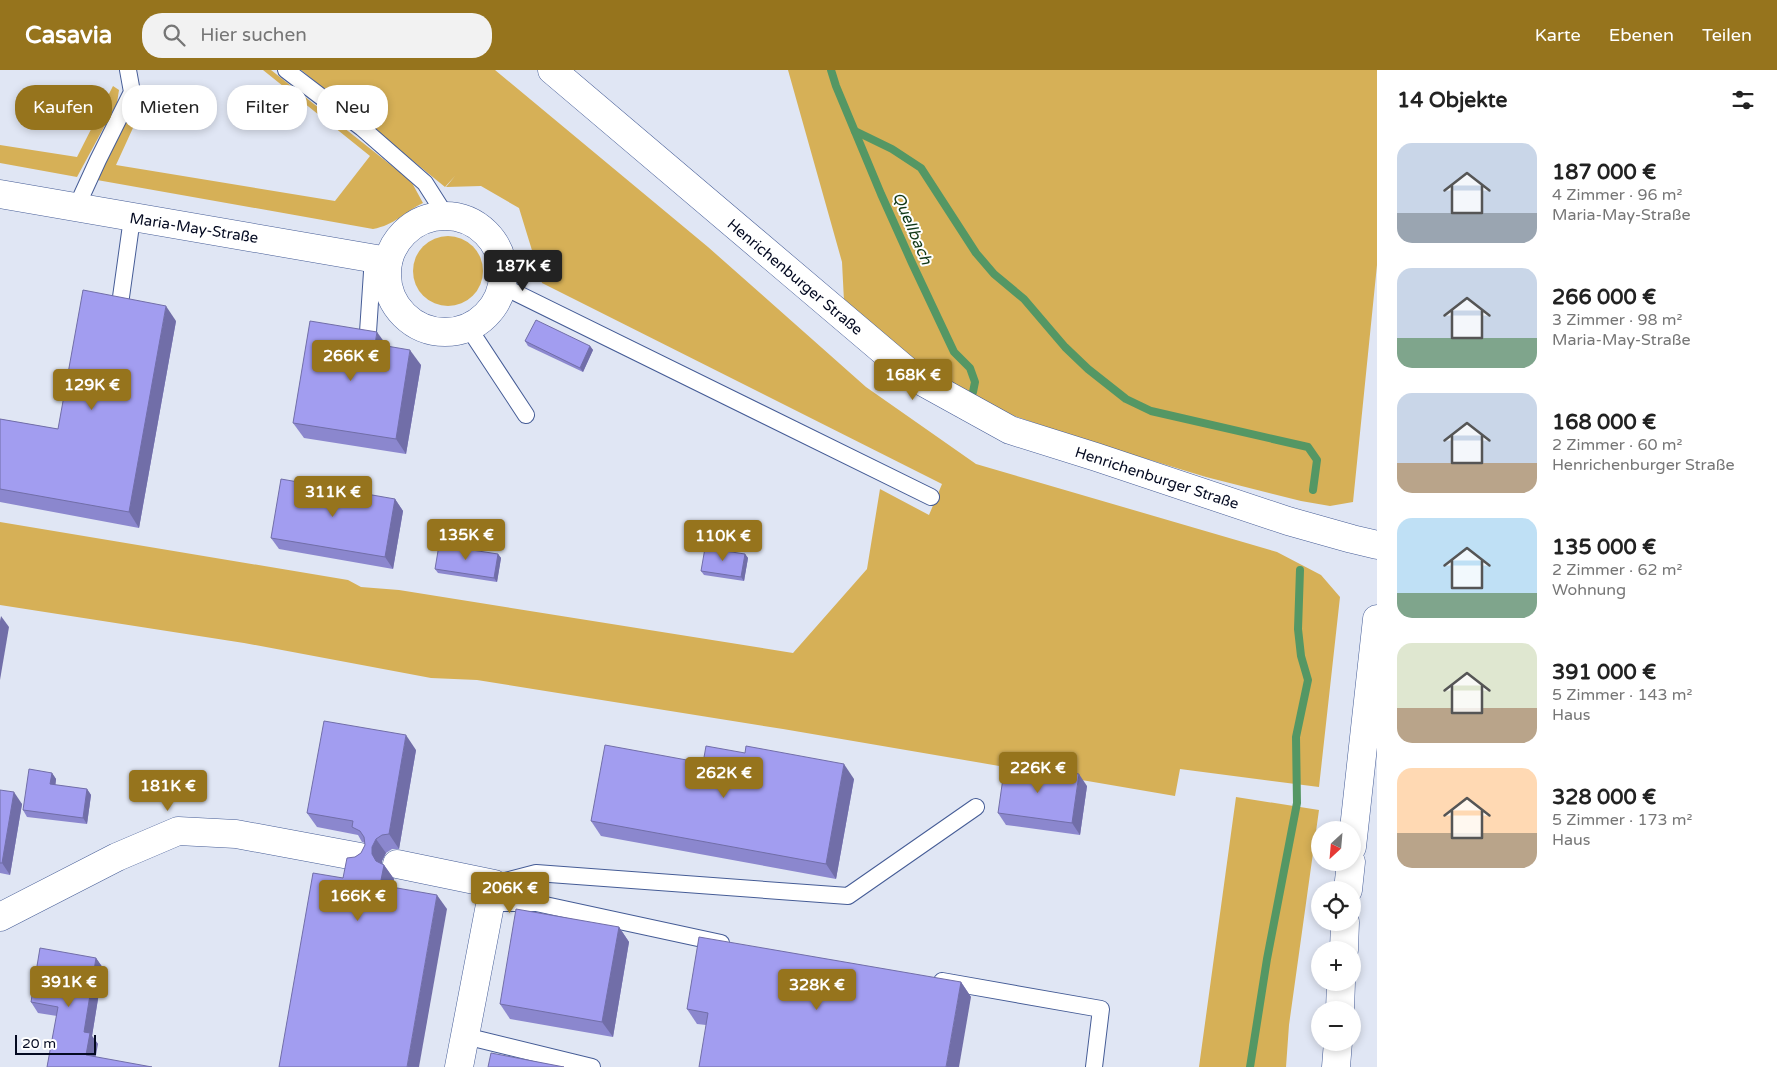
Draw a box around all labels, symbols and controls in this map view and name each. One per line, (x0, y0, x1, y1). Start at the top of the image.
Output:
search box (142, 13, 492, 58)
text: Casavia (25, 21, 112, 50)
icon: search (160, 21, 188, 49)
text: Hier suchen (200, 24, 307, 46)
text: Karte (1535, 24, 1581, 46)
text: Ebenen (1609, 24, 1674, 46)
text: Teilen (1702, 24, 1752, 46)
chip: Kaufen (15, 85, 112, 130)
chip: Mieten (122, 85, 217, 130)
chip: Filter (227, 85, 307, 130)
chip: Neu (317, 85, 388, 130)
icon: filters (1729, 86, 1757, 114)
text: 14 Objekte (1397, 88, 1507, 113)
text: 187 000 € (1552, 160, 1656, 185)
icon: home (1437, 163, 1497, 223)
text: 4 Zimmer · 96 m² (1552, 185, 1682, 205)
water label: Quellbach (888, 189, 937, 269)
text: Maria-May-Straße (1552, 205, 1691, 225)
street label: Maria-May-Straße (128, 209, 260, 247)
street label: Henrichenburger Straße (724, 215, 866, 339)
pin: 187K € (482, 250, 564, 292)
text: 187K € (495, 256, 551, 276)
text: 266 000 € (1552, 285, 1656, 310)
icon: home (1437, 288, 1497, 348)
text: 3 Zimmer · 98 m² (1552, 310, 1682, 330)
text: Maria-May-Straße (1552, 330, 1691, 350)
pin: 266K € (310, 340, 392, 382)
text: 266K € (323, 346, 379, 366)
pin: 168K € (872, 358, 954, 401)
text: 168K € (885, 365, 941, 385)
pin: 129K € (51, 368, 133, 411)
text: 129K € (64, 375, 120, 395)
text: 168 000 € (1552, 410, 1656, 435)
icon: home (1437, 413, 1497, 473)
text: 2 Zimmer · 60 m² (1552, 435, 1682, 455)
street label: Henrichenburger Straße (1073, 443, 1241, 513)
text: Henrichenburger Straße (1552, 455, 1735, 475)
pin: 311K € (292, 476, 374, 518)
text: 311K € (305, 482, 361, 502)
pin: 135K € (425, 518, 507, 561)
pin: 110K € (682, 520, 764, 562)
text: 135K € (438, 525, 494, 545)
text: 110K € (695, 526, 751, 546)
text: 135 000 € (1552, 535, 1656, 560)
icon: home (1437, 538, 1497, 598)
text: 2 Zimmer · 62 m² (1552, 560, 1682, 580)
text: Wohnung (1552, 580, 1626, 600)
text: 391 000 € (1552, 660, 1656, 685)
icon: home (1437, 663, 1497, 723)
text: 5 Zimmer · 143 m² (1552, 685, 1692, 705)
text: Haus (1552, 705, 1590, 725)
pin: 226K € (997, 752, 1079, 794)
pin: 262K € (683, 756, 765, 799)
text: 226K € (1010, 758, 1066, 778)
text: 262K € (696, 763, 752, 783)
pin: 181K € (127, 770, 209, 812)
text: 181K € (140, 776, 196, 796)
text: 328 000 € (1552, 785, 1656, 810)
icon: home (1437, 788, 1497, 848)
text: 5 Zimmer · 173 m² (1552, 810, 1692, 830)
north arrow (1311, 821, 1361, 871)
map controls (1311, 821, 1361, 1051)
text: Haus (1552, 830, 1590, 850)
pin: 206K € (469, 872, 551, 914)
text: 206K € (482, 878, 538, 898)
pin: 166K € (317, 880, 399, 922)
button: locate (1311, 881, 1361, 931)
text: 166K € (330, 886, 386, 906)
button: + (1311, 941, 1361, 991)
pin: 391K € (28, 966, 110, 1008)
pin: 328K € (776, 968, 858, 1011)
text: 391K € (41, 972, 97, 992)
text: 328K € (789, 975, 845, 995)
button: − (1311, 1001, 1361, 1051)
scale bar (15, 1032, 96, 1055)
text: 20 m (22, 1035, 56, 1052)

